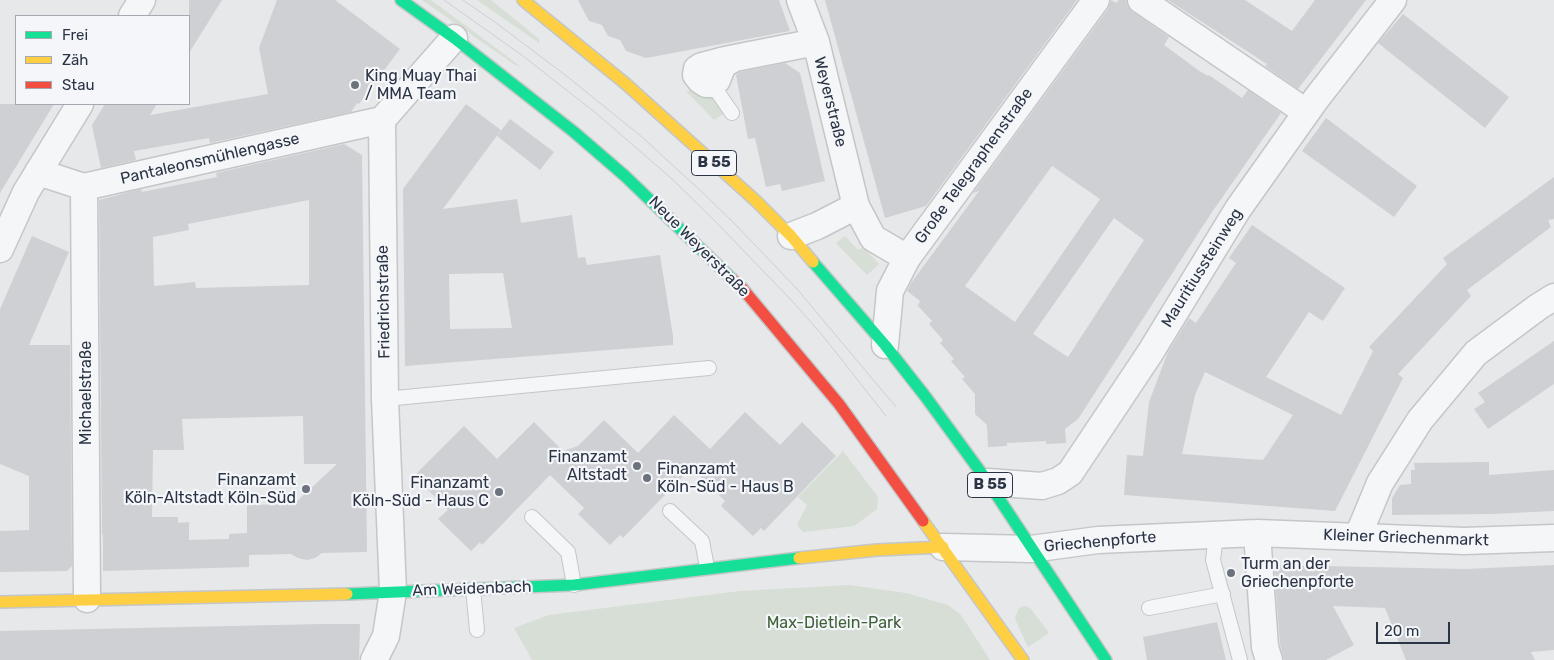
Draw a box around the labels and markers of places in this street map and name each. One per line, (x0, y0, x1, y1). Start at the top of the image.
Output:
place label: King Muay Thai / MMA Team (365, 66, 477, 104)
marker: King Muay Thai / MMA Team (349, 79, 361, 91)
place label: Finanzamt Altstadt (548, 447, 627, 485)
place label: Finanzamt Köln-Süd - Haus B (657, 459, 794, 497)
marker: Finanzamt Altstadt (631, 460, 643, 472)
place label: Finanzamt Köln-Altstadt Köln-Süd (124, 470, 296, 508)
marker: Finanzamt Köln-Süd - Haus B (641, 472, 653, 484)
place label: Finanzamt Köln-Süd - Haus C (352, 473, 489, 511)
marker: Finanzamt Köln-Altstadt Köln-Süd (300, 483, 312, 495)
marker: Finanzamt Köln-Süd - Haus C (493, 486, 505, 498)
place label: Turm an der Griechenpforte (1241, 554, 1354, 592)
marker: Turm an der Griechenpforte (1225, 567, 1237, 579)

